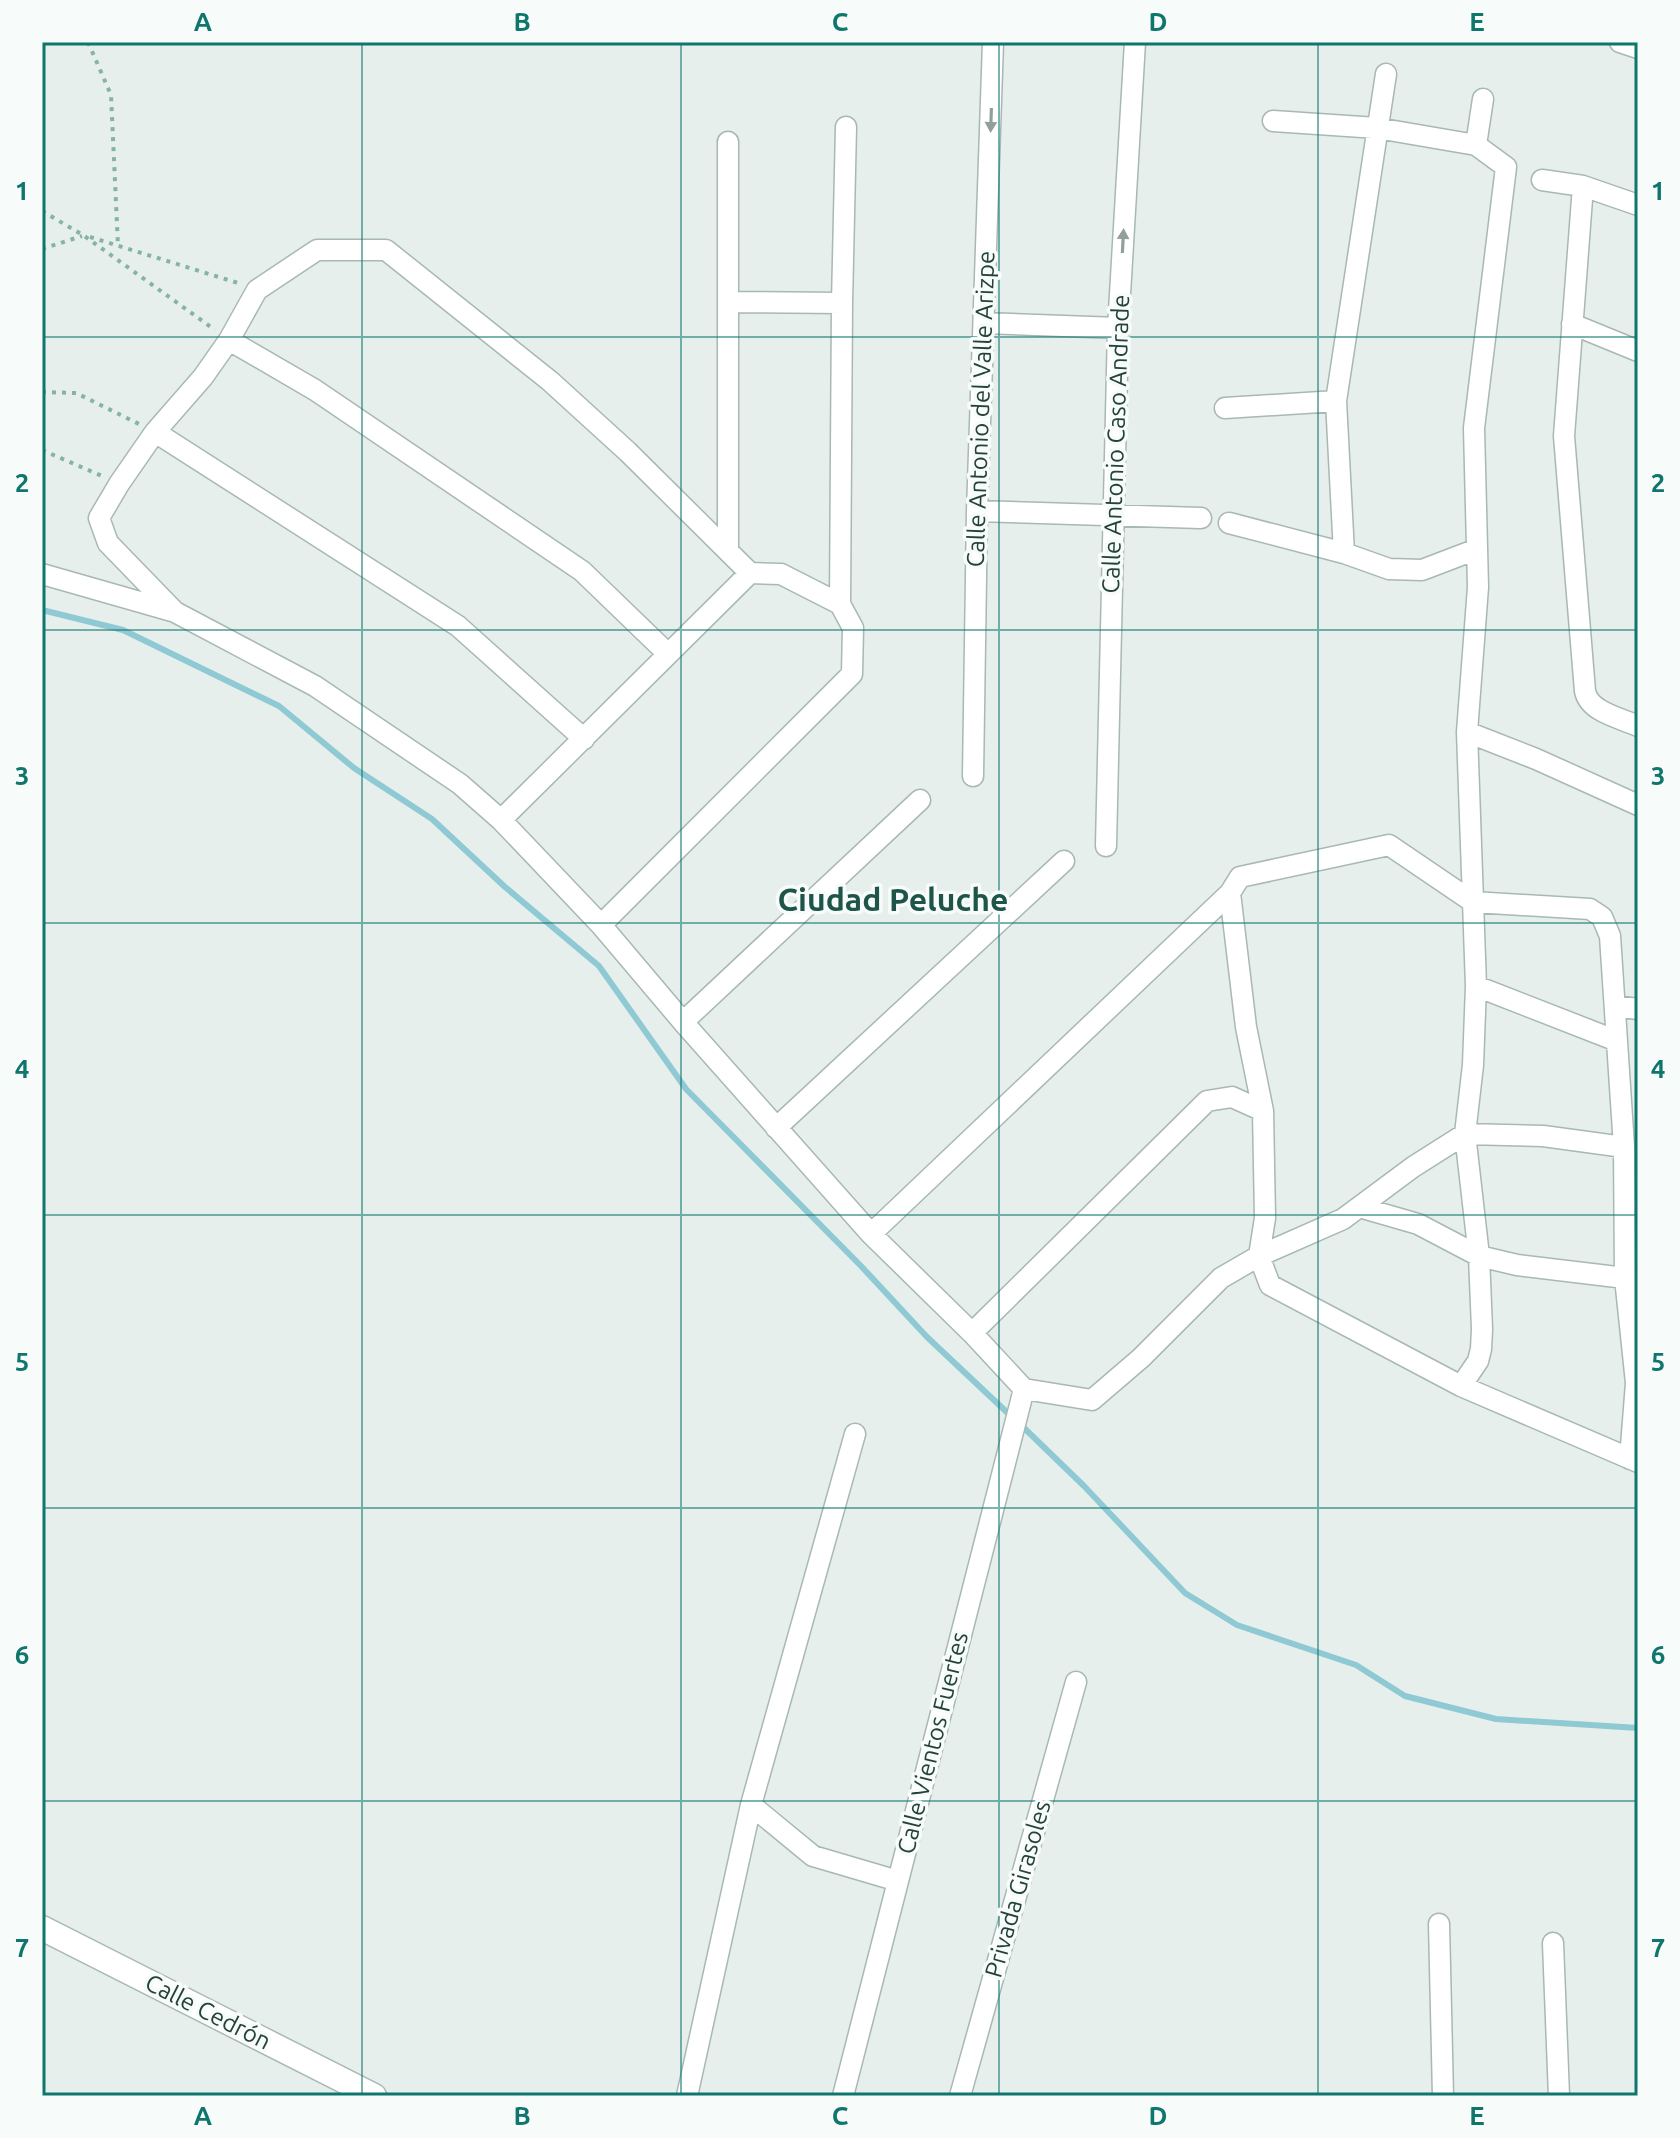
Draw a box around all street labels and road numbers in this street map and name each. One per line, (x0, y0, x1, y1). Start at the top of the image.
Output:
street label: Calle Antonio del Valle Arizpe (961, 250, 1000, 568)
street label: Calle Antonio Caso Andrade (1097, 294, 1134, 594)
street label: Calle Vientos Fuertes (892, 1629, 973, 1857)
street label: Privada Girasoles (979, 1797, 1056, 1980)
street label: Calle Cedrón (141, 1968, 275, 2055)

